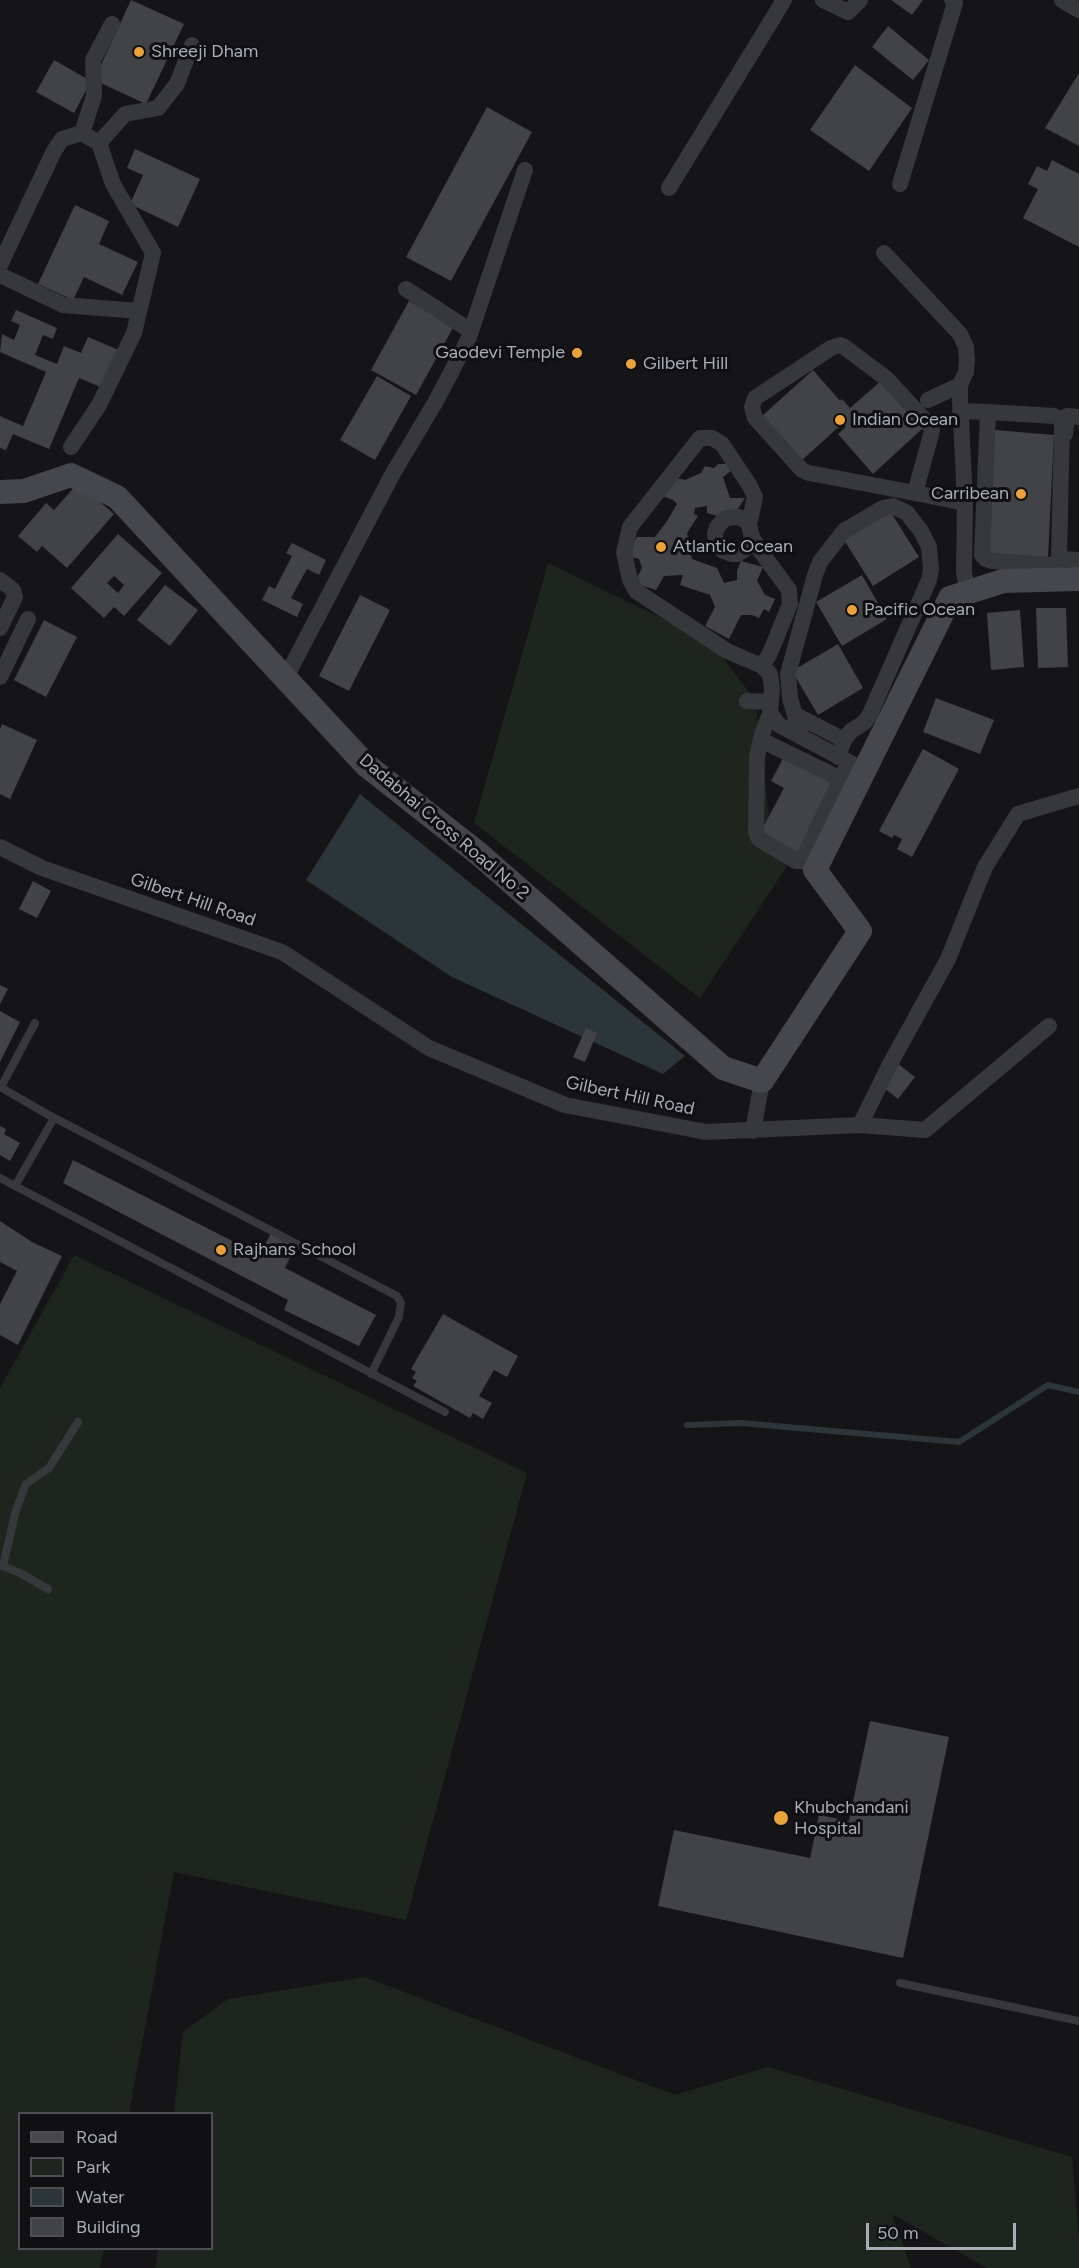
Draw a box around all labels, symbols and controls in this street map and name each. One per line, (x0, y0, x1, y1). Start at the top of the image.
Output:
place label: Shreeji Dham (151, 41, 258, 63)
marker: Shreeji Dham (132, 45, 146, 59)
place label: Gaodevi Temple (435, 342, 565, 364)
marker: Gaodevi Temple (570, 346, 584, 360)
place label: Gilbert Hill (643, 353, 728, 375)
marker: Gilbert Hill (624, 357, 638, 371)
place label: Indian Ocean (852, 409, 958, 431)
marker: Indian Ocean (833, 413, 847, 427)
place label: Carribean (931, 483, 1009, 505)
marker: Carribean (1014, 487, 1028, 501)
place label: Atlantic Ocean (673, 536, 793, 558)
marker: Atlantic Ocean (654, 540, 668, 554)
place label: Pacific Ocean (864, 599, 975, 621)
marker: Pacific Ocean (845, 603, 859, 617)
street label: Dadabhai Cross Road No 2 (355, 750, 533, 904)
street label: Gilbert Hill Road (128, 868, 258, 932)
street label: Gilbert Hill Road (564, 1072, 696, 1120)
place label: Rajhans School (233, 1239, 356, 1261)
marker: Rajhans School (214, 1243, 228, 1257)
place label: Khubchandani Hospital (794, 1797, 909, 1840)
marker: Khubchandani Hospital (772, 1809, 790, 1827)
legend (18, 2112, 213, 2250)
text: Road (76, 2126, 117, 2148)
text: Park (76, 2156, 110, 2178)
text: Water (76, 2186, 124, 2208)
scale bar (869, 2211, 1019, 2249)
text: Building (76, 2216, 141, 2238)
text: 50 m (877, 2222, 919, 2244)

